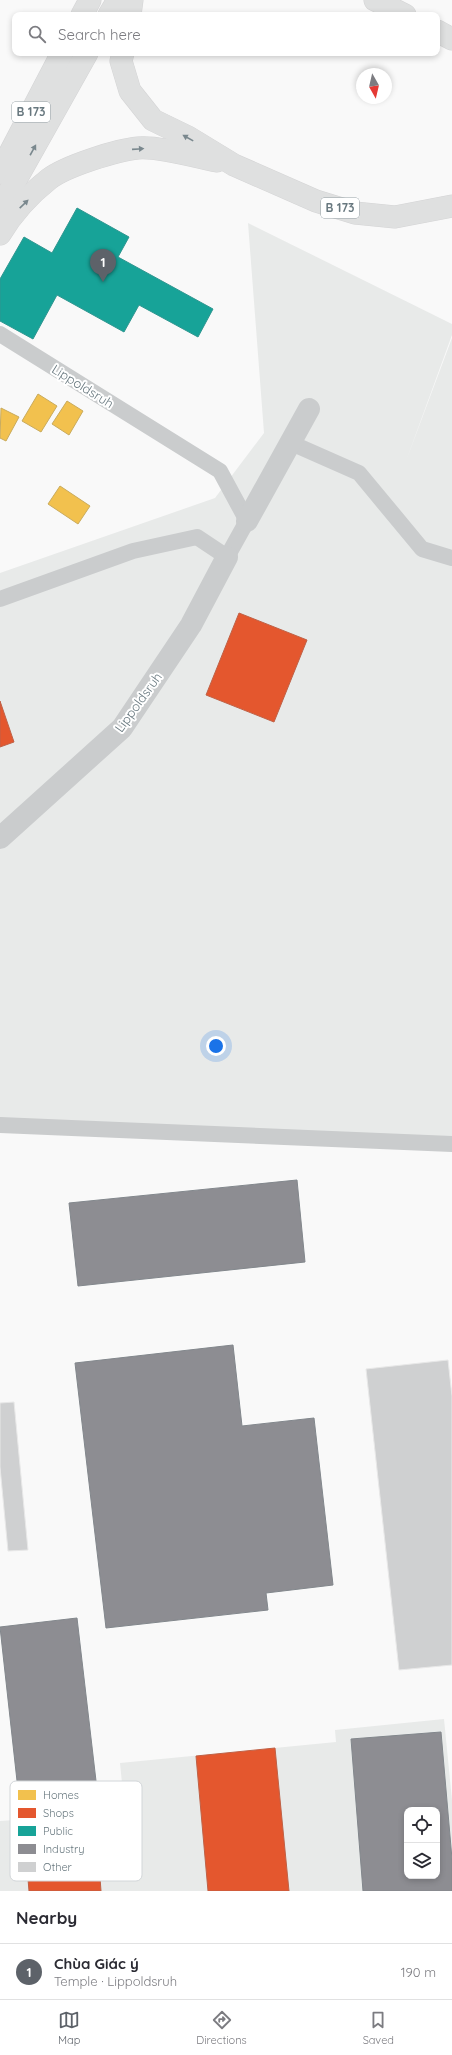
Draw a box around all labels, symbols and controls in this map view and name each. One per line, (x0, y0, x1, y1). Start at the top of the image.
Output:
search box (12, 12, 440, 56)
icon: search (26, 23, 48, 45)
text: Search here (58, 25, 141, 44)
north arrow (356, 68, 392, 104)
road number: B 173 (12, 102, 50, 122)
one-way arrow (183, 134, 194, 141)
one-way arrow (29, 144, 36, 156)
one-way arrow (132, 146, 144, 153)
road number: B 173 (321, 198, 359, 218)
one-way arrow (19, 199, 29, 209)
pin: 1 (90, 249, 116, 282)
street label: Lippoldsruh (49, 361, 117, 411)
street label: Lippoldsruh (111, 669, 165, 735)
your location (206, 1036, 226, 1056)
legend (10, 1781, 142, 1881)
text: Homes (43, 1788, 79, 1802)
text: Shops (43, 1806, 74, 1820)
map controls (404, 1807, 440, 1879)
button: locate (404, 1807, 440, 1843)
text: Public (43, 1824, 73, 1838)
text: Industry (43, 1842, 85, 1856)
button: layers (404, 1843, 440, 1879)
text: Other (43, 1860, 73, 1874)
text: Nearby (16, 1907, 77, 1928)
text: Chùa Giác ý (54, 1954, 139, 1973)
text: 1 (26, 1964, 32, 1980)
text: 190 m (401, 1964, 436, 1980)
text: Temple · Lippoldsruh (54, 1973, 177, 1989)
tab: Map (58, 2009, 80, 2047)
tab: Directions (196, 2009, 247, 2047)
tab: Saved (363, 2009, 394, 2047)

